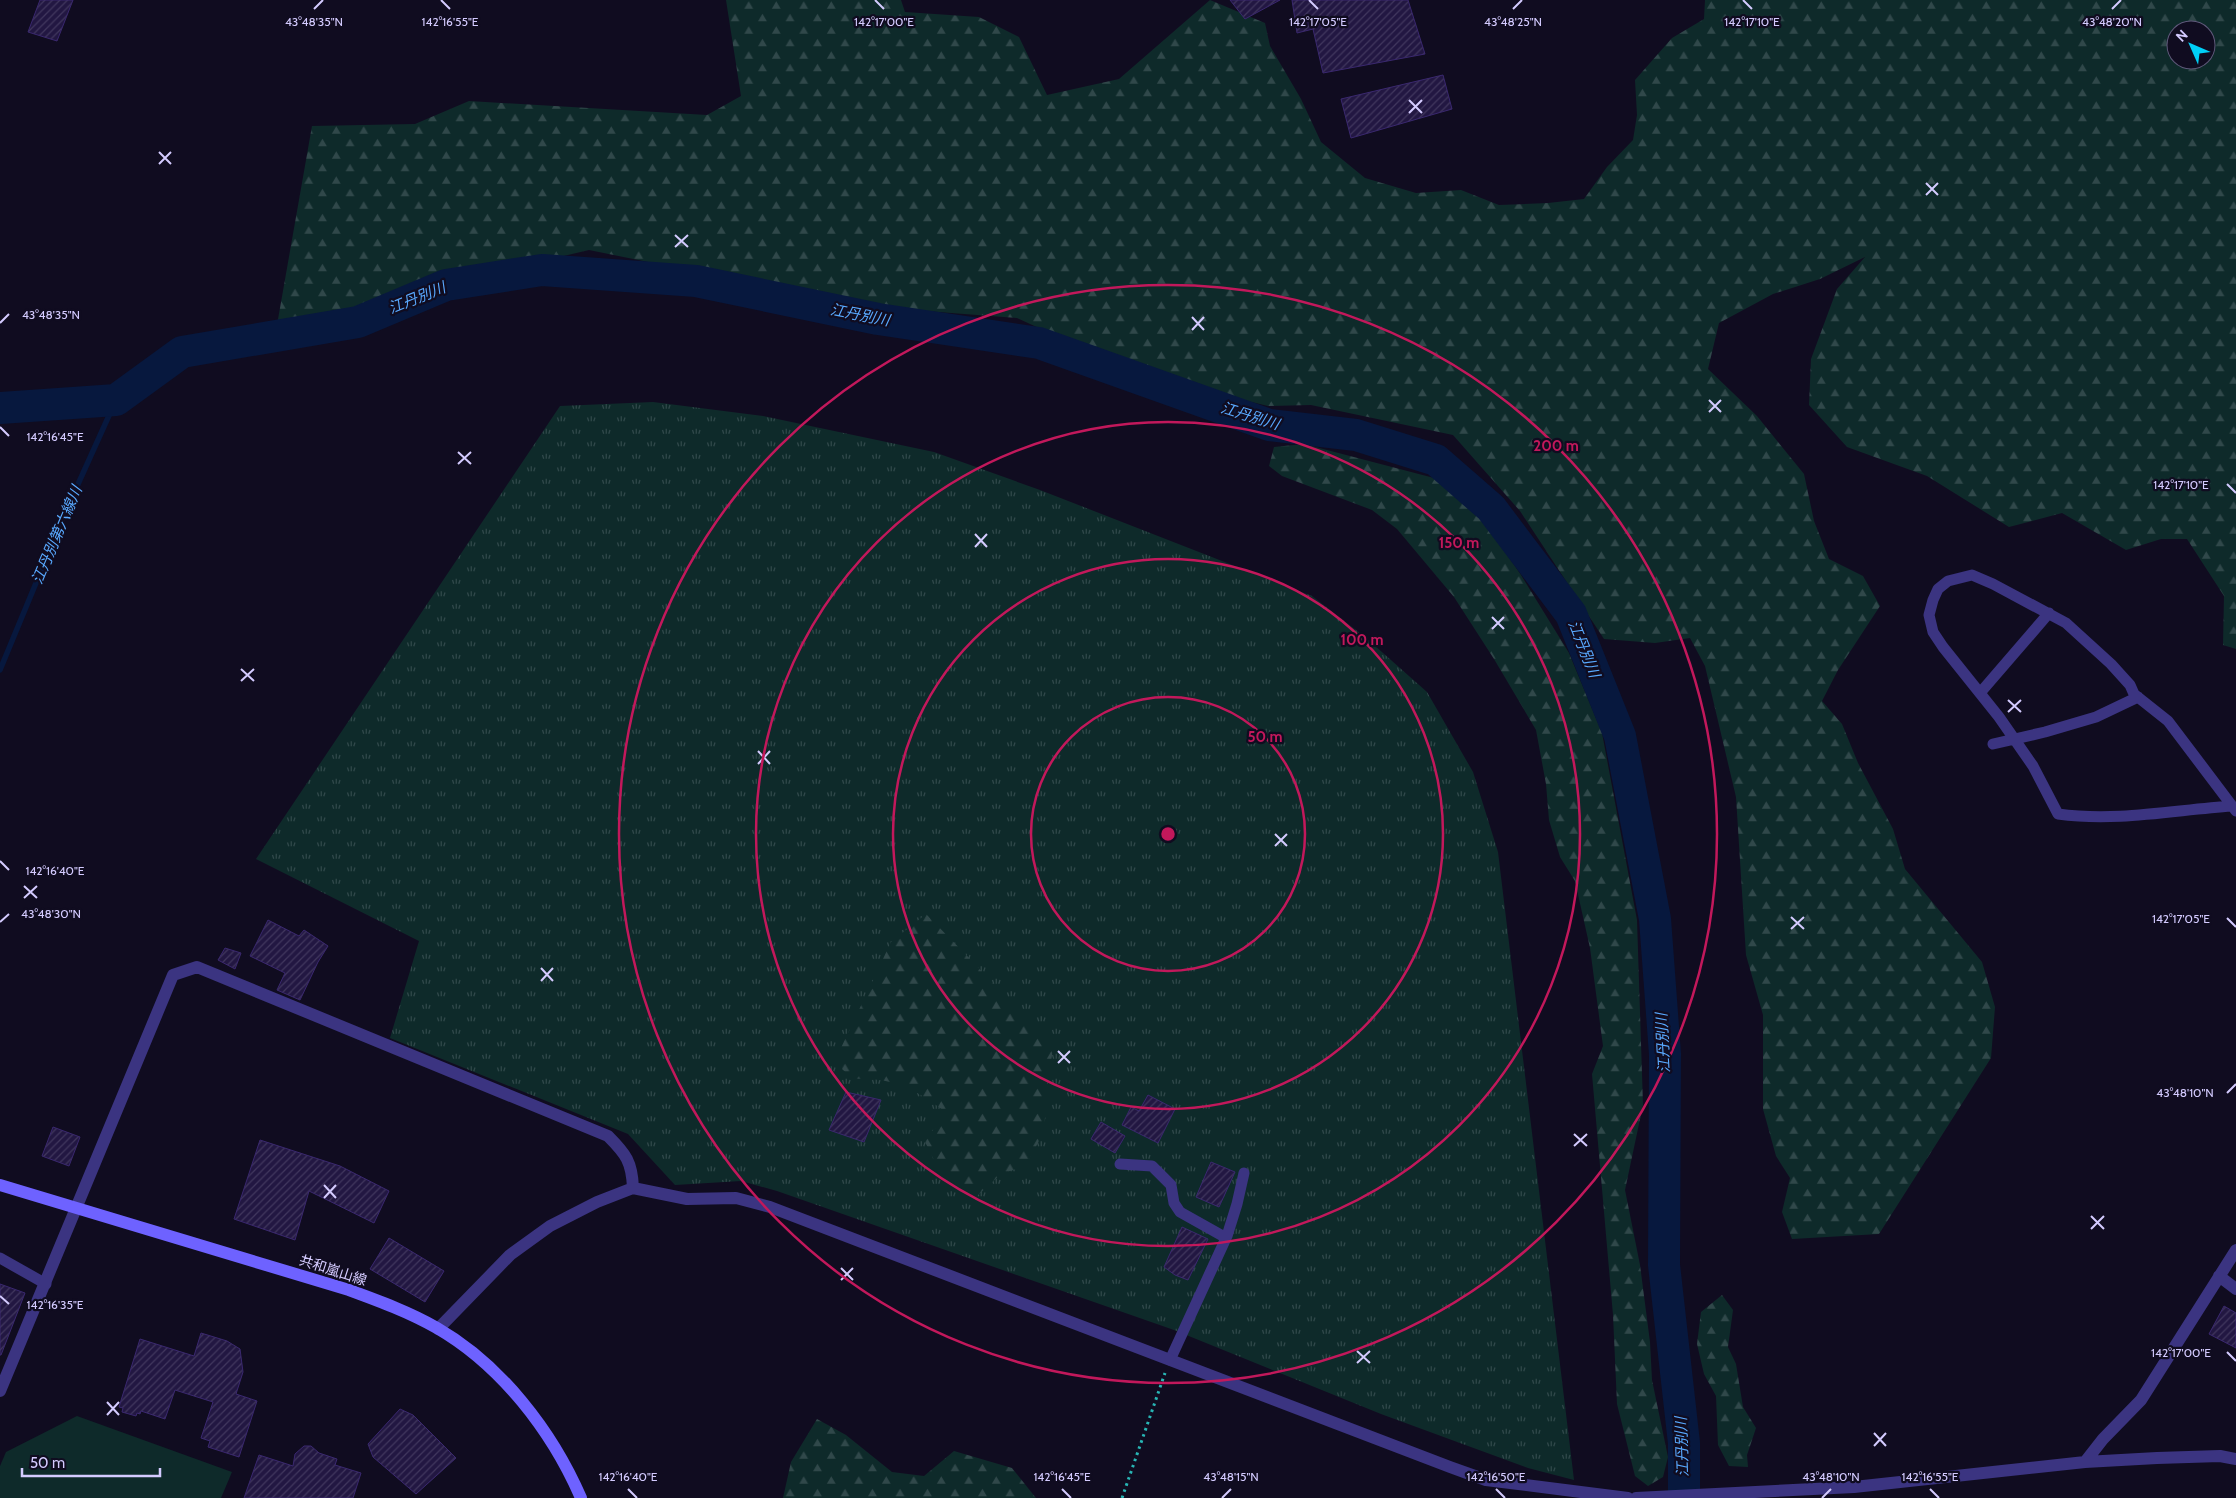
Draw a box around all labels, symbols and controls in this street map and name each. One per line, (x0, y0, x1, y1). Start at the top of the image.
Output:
text: 43°48'35"N (285, 14, 343, 29)
text: 142°16'55"E (422, 14, 479, 29)
text: 142°17'00"E (854, 14, 914, 29)
text: 142°17'05"E (1289, 14, 1347, 29)
text: 43°48'25"N (1484, 14, 1542, 29)
text: 142°17'10"E (1724, 14, 1780, 29)
text: 43°48'20"N (2082, 14, 2142, 29)
north arrow (2166, 20, 2216, 70)
text: N (2172, 26, 2192, 46)
water label: 江丹別川 (386, 278, 450, 318)
water label: 江丹別川 (829, 300, 893, 330)
text: 43°48'35"N (22, 307, 80, 322)
water label: 江丹別川 (1219, 399, 1283, 434)
text: 142°16'45"E (26, 429, 84, 444)
text: 200 m (1533, 437, 1579, 455)
text: 142°17'10"E (2153, 477, 2209, 492)
water label: 江丹別第六線川 (28, 481, 87, 587)
text: 150 m (1439, 534, 1479, 552)
water label: 江丹別川 (1564, 618, 1604, 682)
text: 100 m (1340, 631, 1384, 649)
text: 50 m (1247, 728, 1283, 746)
centre of rings (1159, 825, 1177, 843)
text: 142°16'40"E (25, 863, 85, 878)
text: 43°48'30"N (21, 906, 81, 921)
text: 142°17'05"E (2152, 911, 2210, 926)
water label: 江丹別川 (1652, 1011, 1674, 1073)
text: 43°48'10"N (2156, 1085, 2214, 1100)
street label: 共和嵐山線 (297, 1251, 369, 1289)
text: 142°16'35"E (27, 1297, 84, 1312)
text: 142°17'00"E (2151, 1345, 2211, 1360)
water label: 江丹別川 (1672, 1415, 1692, 1477)
scale bar (22, 1446, 160, 1478)
text: 50 m (30, 1454, 65, 1472)
text: 142°16'40"E (598, 1469, 658, 1484)
text: 142°16'45"E (1033, 1469, 1091, 1484)
text: 43°48'15"N (1203, 1469, 1259, 1484)
text: 142°16'50"E (1467, 1469, 1526, 1484)
text: 43°48'10"N (1802, 1469, 1860, 1484)
text: 142°16'55"E (1902, 1469, 1959, 1484)

